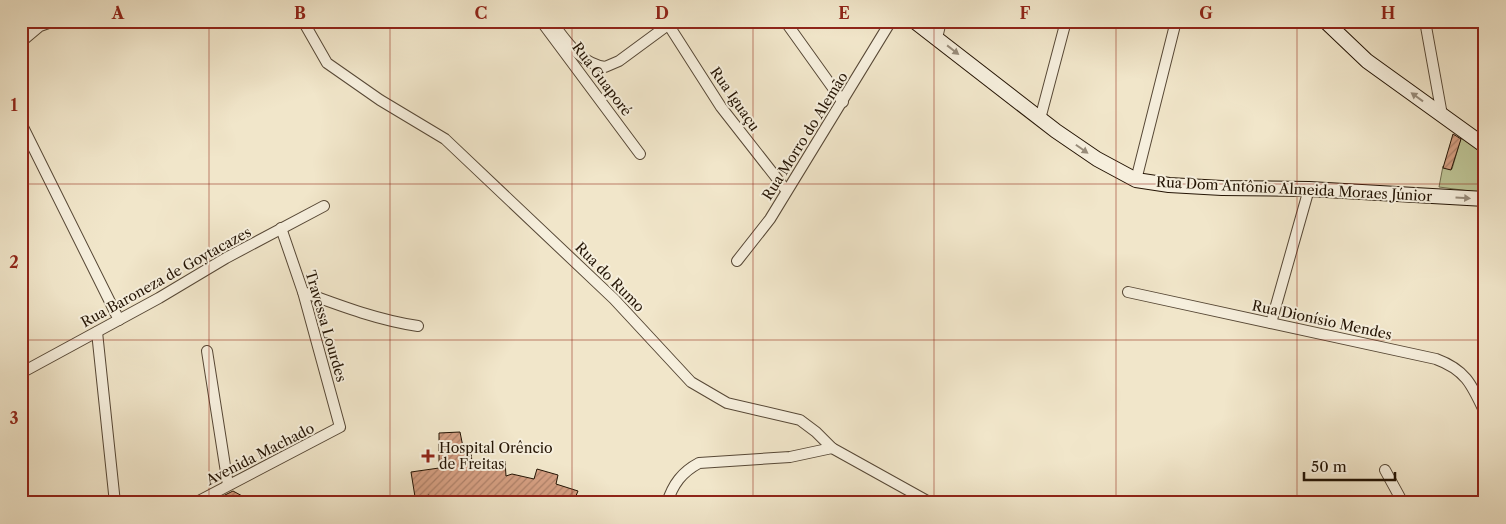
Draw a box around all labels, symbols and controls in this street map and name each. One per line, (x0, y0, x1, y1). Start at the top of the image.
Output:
text: A (111, 3, 125, 23)
text: B (294, 3, 306, 23)
text: C (475, 3, 487, 23)
text: D (655, 3, 669, 23)
text: E (838, 3, 850, 23)
text: F (1020, 3, 1031, 23)
text: G (1199, 3, 1213, 23)
text: H (1381, 3, 1395, 23)
street label: Rua Guaporé (568, 38, 636, 120)
one-way arrow (946, 45, 959, 56)
street label: Rua Iguaçu (706, 63, 764, 135)
street label: Rua Morro do Alemão (758, 69, 852, 203)
one-way arrow (1410, 92, 1424, 102)
text: 1 (10, 95, 18, 115)
one-way arrow (1075, 144, 1089, 154)
street label: Rua Dom Antônio Almeida Moraes Júnior (1155, 173, 1433, 205)
one-way arrow (1455, 194, 1471, 202)
street label: Rua Baroneza de Goytacazes (78, 223, 254, 331)
street label: Rua do Rumo (571, 238, 649, 316)
text: 2 (9, 252, 19, 272)
street label: Travessa Lourdes (301, 268, 351, 384)
street label: Rua Dionísio Mendes (1250, 296, 1394, 344)
text: 3 (9, 408, 19, 428)
street label: Avenida Machado (202, 419, 317, 489)
place label: Hospital Orêncio de Freitas (439, 439, 553, 473)
marker: Hospital Orêncio de Freitas (421, 449, 435, 463)
scale bar (1304, 449, 1395, 481)
text: 50 m (1311, 457, 1347, 476)

